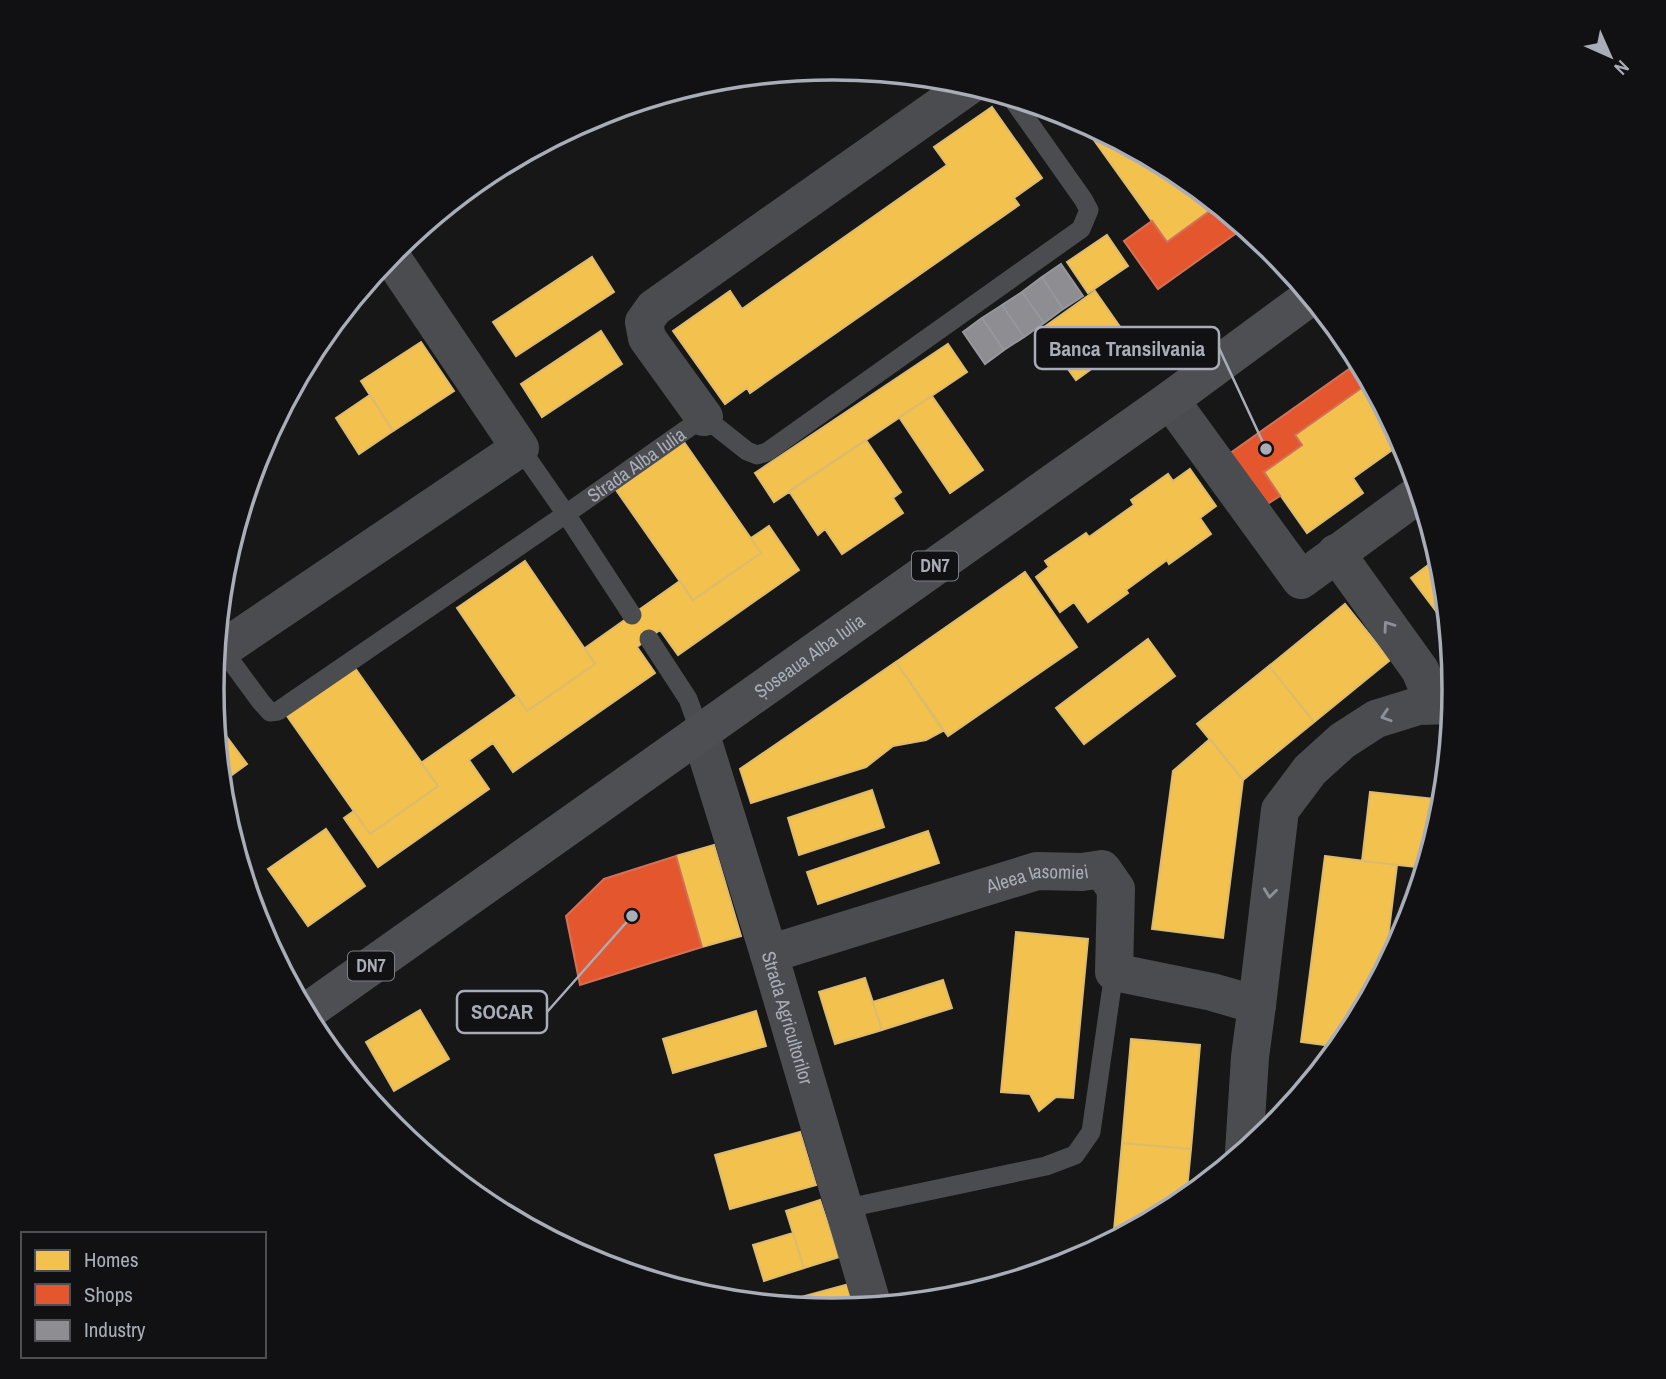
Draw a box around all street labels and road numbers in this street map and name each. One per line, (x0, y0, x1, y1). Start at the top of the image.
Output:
street label: Strada Alba Iulia (582, 421, 691, 508)
road number: DN7 (912, 552, 958, 580)
street label: Șoseaua Alba Iulia (749, 607, 870, 704)
street label: Aleea Iasomiei (982, 858, 1090, 899)
street label: Strada Agricultorilor (756, 948, 820, 1088)
road number: DN7 (348, 951, 394, 981)

